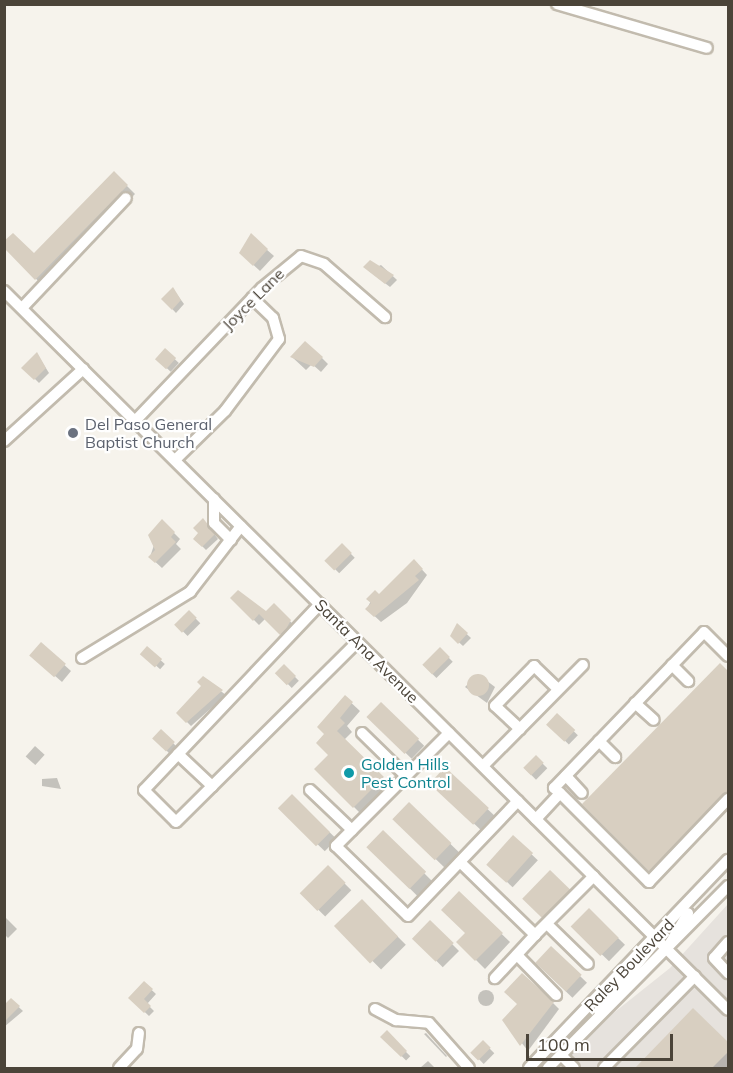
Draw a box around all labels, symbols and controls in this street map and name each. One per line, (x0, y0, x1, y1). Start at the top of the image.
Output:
street label: Joyce Lane (218, 264, 288, 334)
place label: Del Paso General Baptist Church (85, 414, 212, 452)
marker: Del Paso General Baptist Church (66, 426, 80, 440)
street label: Santa Ana Avenue (311, 595, 423, 707)
place label: Golden Hills Pest Control (361, 754, 451, 792)
marker: Golden Hills Pest Control (342, 766, 356, 780)
street label: Raley Boulevard (580, 915, 678, 1015)
scale bar (529, 1022, 676, 1060)
text: 100 m (537, 1033, 590, 1056)

